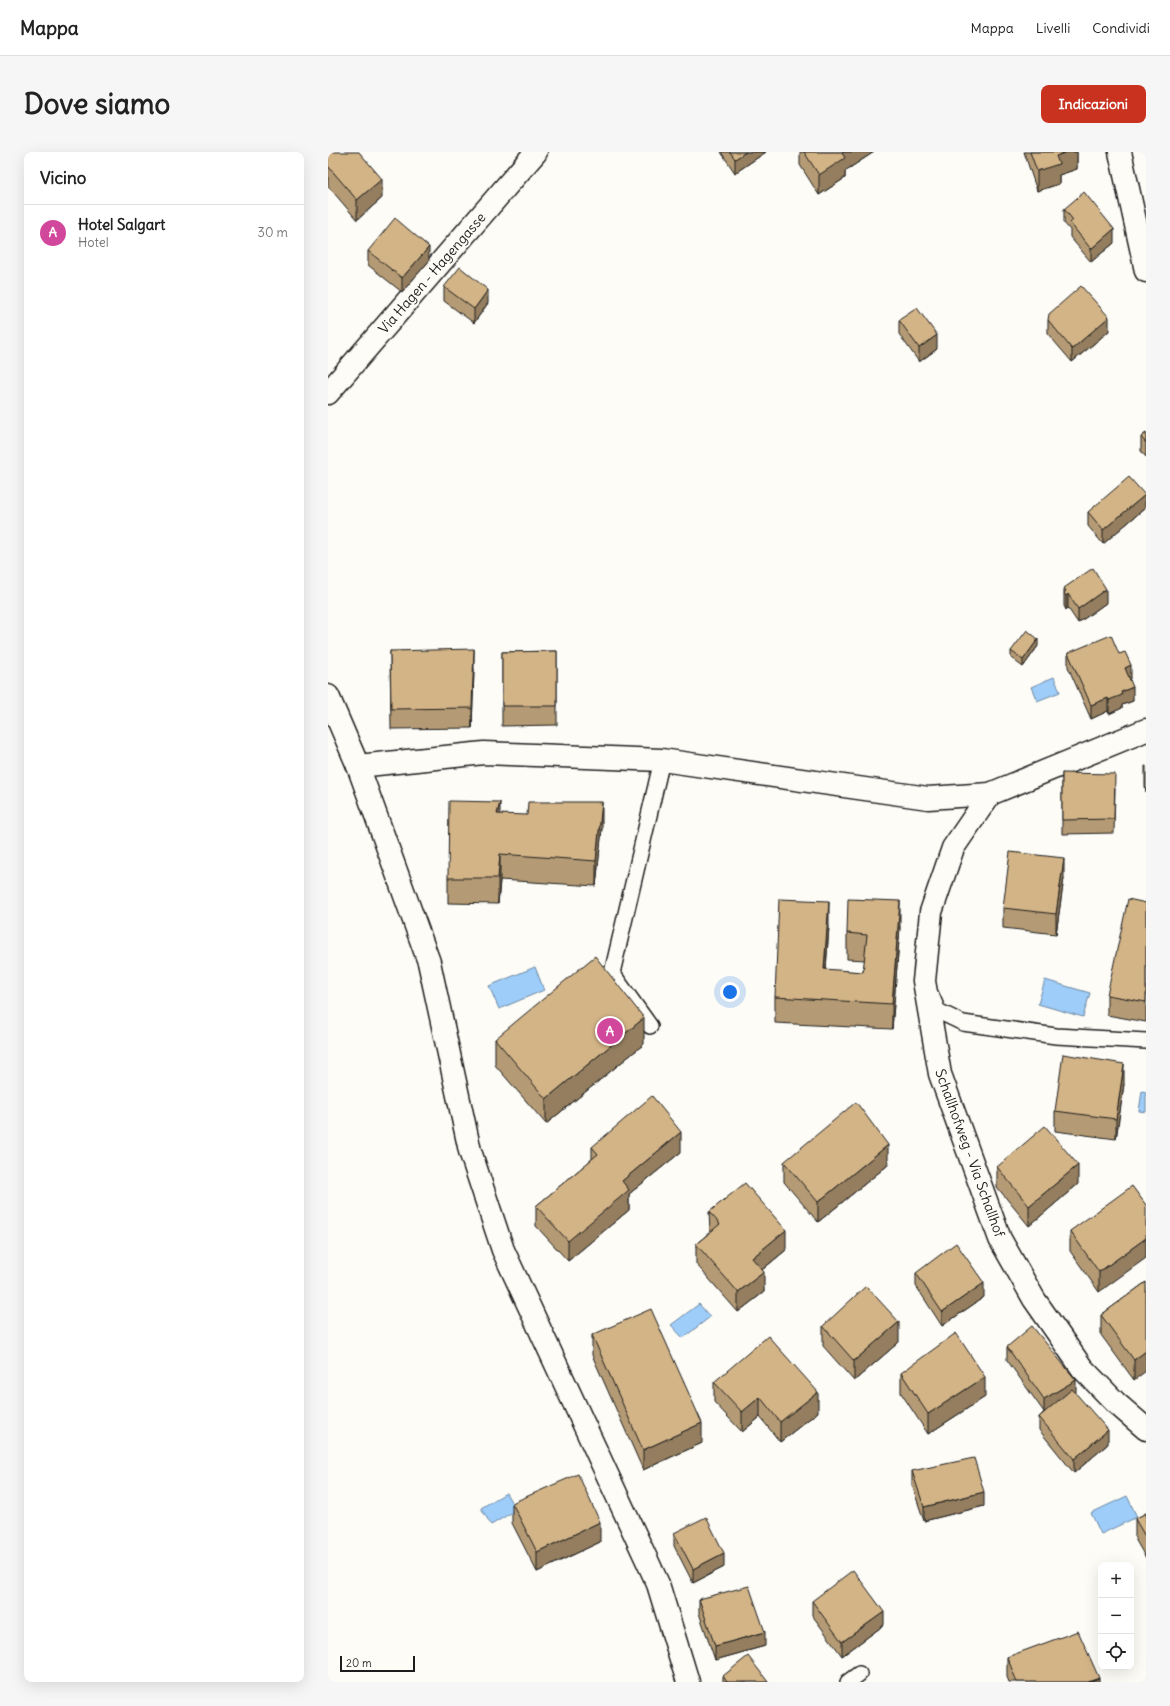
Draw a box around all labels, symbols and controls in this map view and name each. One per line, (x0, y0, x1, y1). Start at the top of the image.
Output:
text: Mappa (20, 16, 79, 40)
text: Mappa (971, 19, 1014, 37)
text: Livelli (1036, 19, 1070, 37)
text: Condividi (1092, 19, 1150, 37)
button: Indicazioni (1041, 85, 1146, 123)
text: Dove siamo (24, 86, 170, 122)
text: Vicino (40, 167, 86, 189)
street label: Via Hagen - Hagengasse (374, 209, 490, 337)
text: Hotel Salgart (78, 215, 165, 234)
text: A (49, 224, 57, 241)
text: 30 m (258, 224, 288, 241)
text: Hotel (78, 234, 109, 251)
your location (720, 982, 740, 1002)
pin: A (597, 1016, 623, 1046)
street label: Schallhofweg - Via Schallhof (931, 1066, 1009, 1240)
map controls (1098, 1562, 1134, 1670)
button: + (1098, 1562, 1134, 1598)
button: − (1098, 1598, 1134, 1634)
button: locate (1098, 1634, 1134, 1670)
scale bar (340, 1654, 415, 1673)
text: 20 m (346, 1656, 372, 1670)

